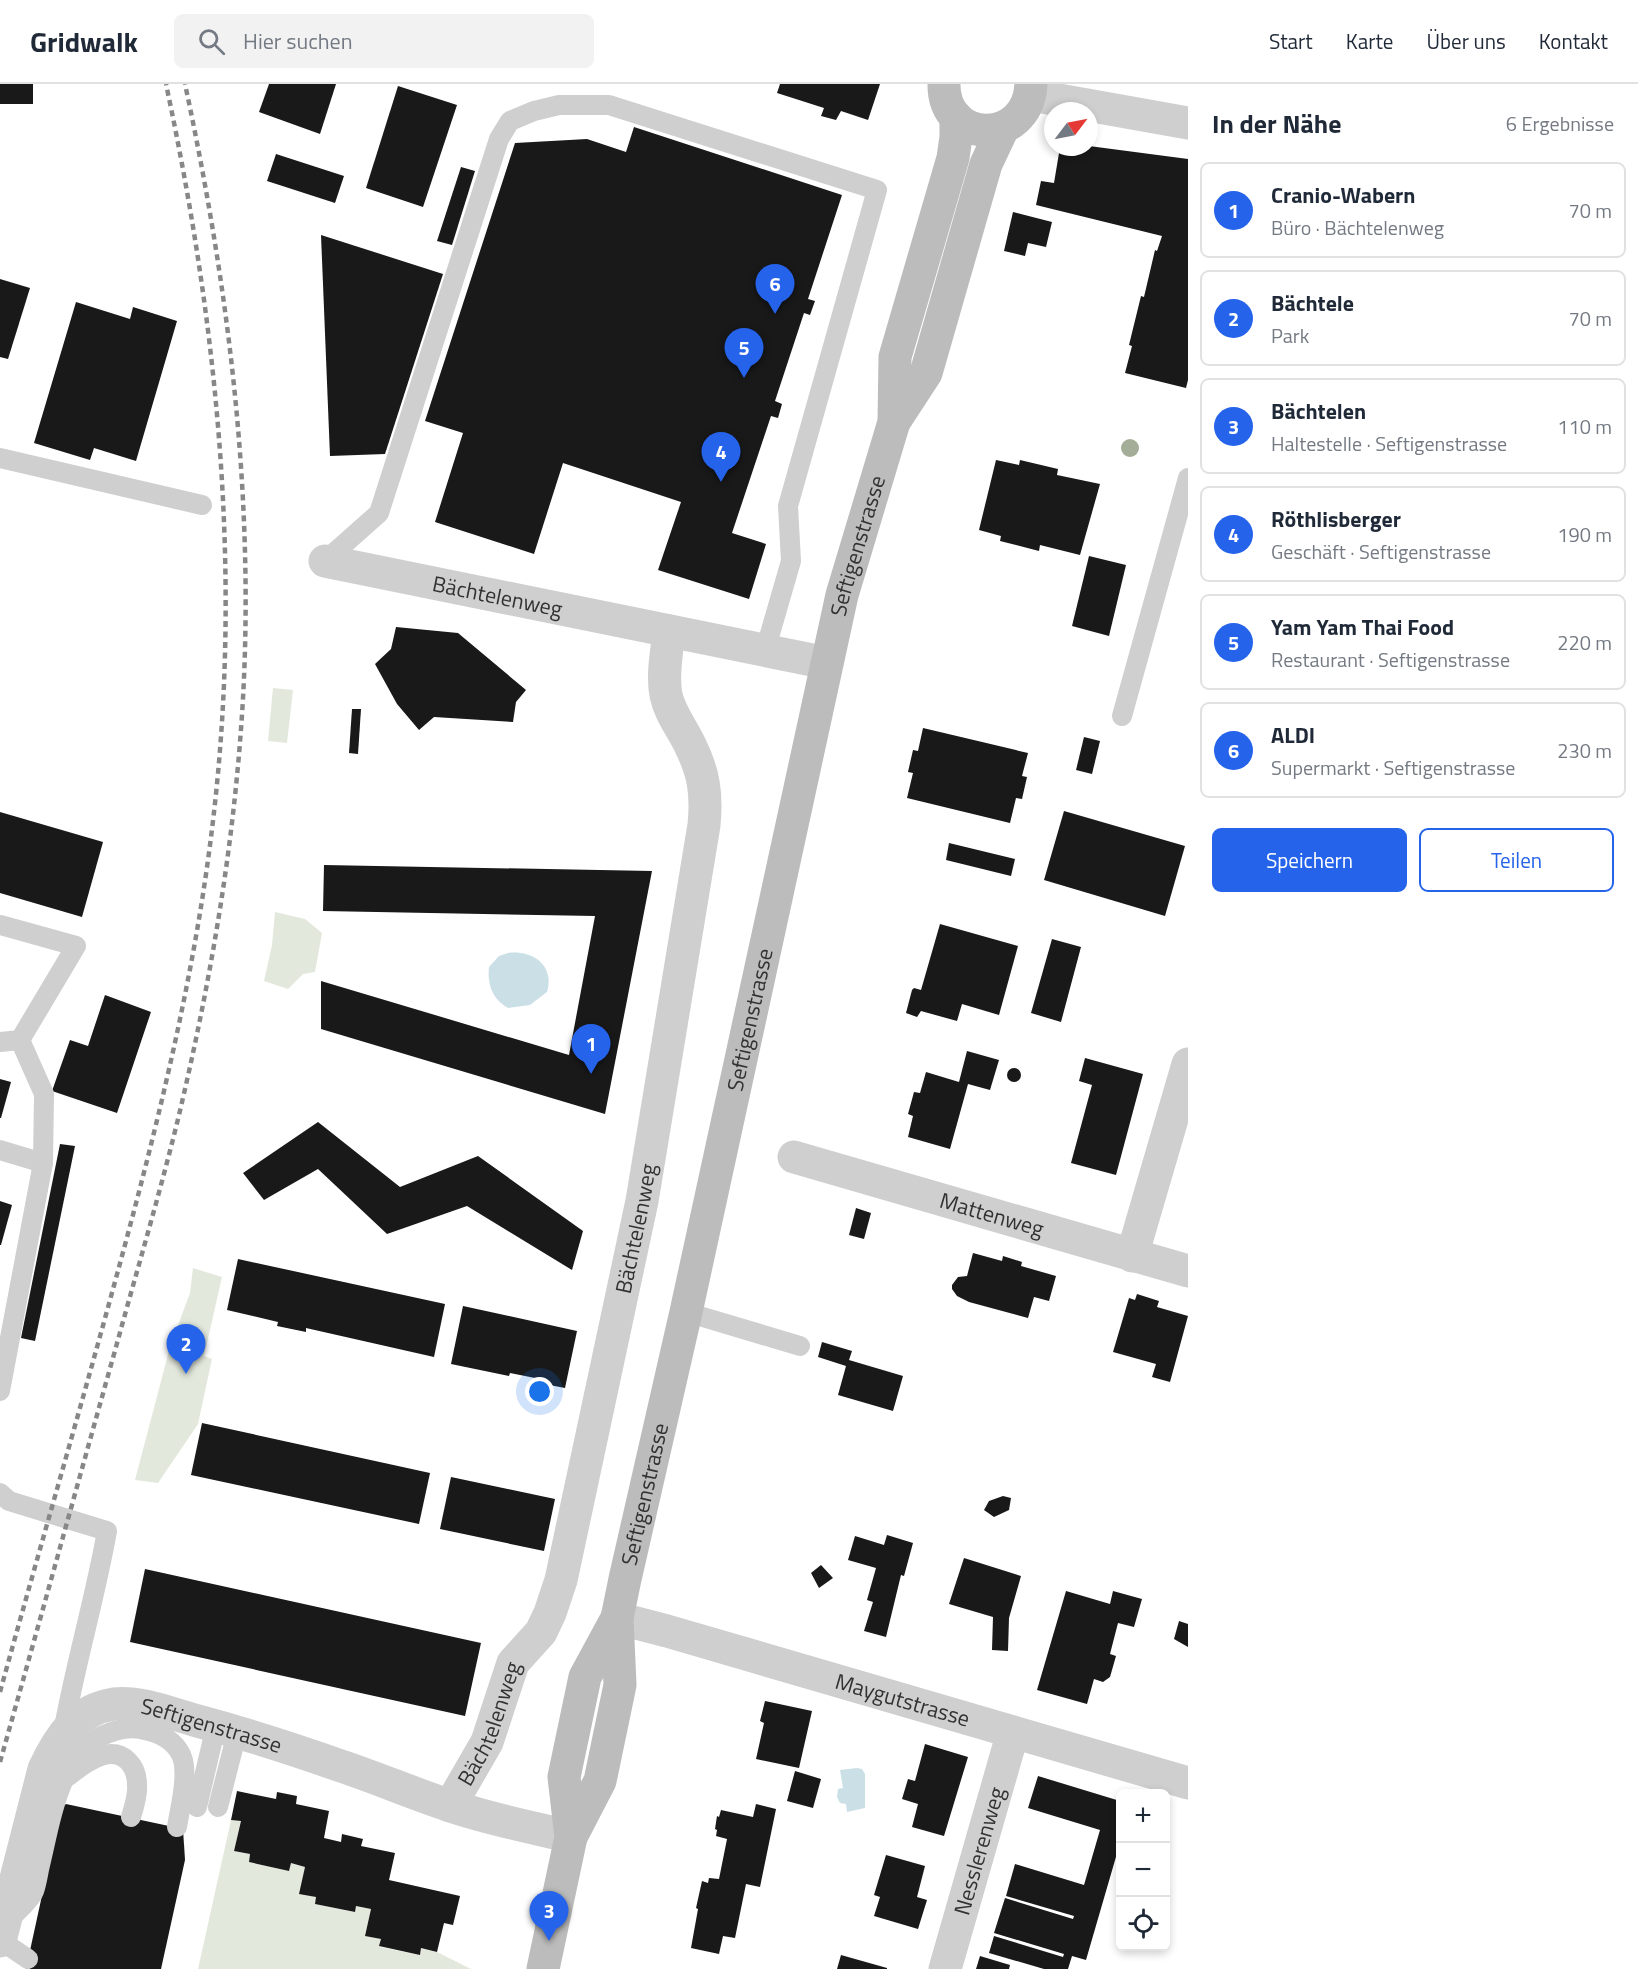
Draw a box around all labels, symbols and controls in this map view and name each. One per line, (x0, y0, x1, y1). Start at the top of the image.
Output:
search box (174, 14, 594, 68)
text: Gridwalk (30, 20, 138, 63)
text: Hier suchen (243, 24, 353, 58)
icon: search (195, 25, 228, 58)
text: Start (1269, 25, 1313, 57)
text: Karte (1346, 25, 1393, 57)
text: Über uns (1426, 25, 1506, 57)
text: Kontakt (1539, 25, 1608, 57)
north arrow (1044, 102, 1098, 156)
text: In der Nähe (1212, 104, 1341, 143)
text: 6 Ergebnisse (1506, 108, 1614, 139)
text: Cranio-Wabern (1271, 178, 1415, 212)
text: 1 (1228, 195, 1239, 226)
text: 70 m (1568, 195, 1612, 226)
text: Büro · Bächtelenweg (1271, 212, 1444, 243)
pin: 6 (756, 264, 794, 314)
text: Bächtele (1271, 286, 1354, 320)
text: 2 (1228, 303, 1239, 334)
text: 70 m (1568, 303, 1612, 334)
text: Park (1271, 320, 1309, 351)
pin: 5 (724, 328, 764, 378)
text: Bächtelen (1271, 394, 1366, 428)
text: 3 (1228, 411, 1239, 442)
text: 110 m (1557, 411, 1612, 442)
text: Haltestelle · Seftigenstrasse (1271, 428, 1507, 459)
pin: 4 (702, 432, 740, 482)
street label: Seftigenstrasse (821, 471, 894, 619)
text: Röthlisberger (1271, 502, 1401, 536)
text: 4 (1228, 519, 1239, 550)
text: 190 m (1557, 519, 1612, 550)
text: Geschäft · Seftigenstrasse (1271, 536, 1491, 567)
street label: Bächtelenweg (429, 566, 565, 626)
text: Yam Yam Thai Food (1271, 610, 1454, 644)
text: 5 (1228, 627, 1239, 658)
text: 220 m (1557, 627, 1612, 658)
text: Restaurant · Seftigenstrasse (1271, 644, 1510, 675)
text: ALDI (1271, 718, 1315, 752)
text: 6 (1228, 735, 1239, 766)
text: 230 m (1557, 735, 1612, 766)
text: Supermarkt · Seftigenstrasse (1271, 752, 1515, 783)
button: Speichern (1212, 828, 1407, 892)
button: Teilen (1419, 828, 1614, 892)
street label: Seftigenstrasse (718, 945, 782, 1094)
pin: 1 (572, 1024, 610, 1074)
street label: Bächtelenweg (606, 1161, 665, 1297)
street label: Mattenweg (936, 1183, 1048, 1245)
pin: 2 (166, 1324, 206, 1374)
your location (525, 1377, 554, 1406)
street label: Seftigenstrasse (612, 1419, 677, 1569)
street label: Bächtelenweg (448, 1657, 529, 1792)
street label: Maygutstrasse (831, 1664, 974, 1735)
street label: Seftigenstrasse (138, 1689, 286, 1762)
street label: Nesslerenweg (944, 1783, 1013, 1919)
map controls (1116, 1789, 1170, 1951)
button: + (1116, 1789, 1170, 1843)
button: − (1116, 1843, 1170, 1897)
pin: 3 (530, 1892, 568, 1941)
button: locate (1116, 1897, 1170, 1951)

